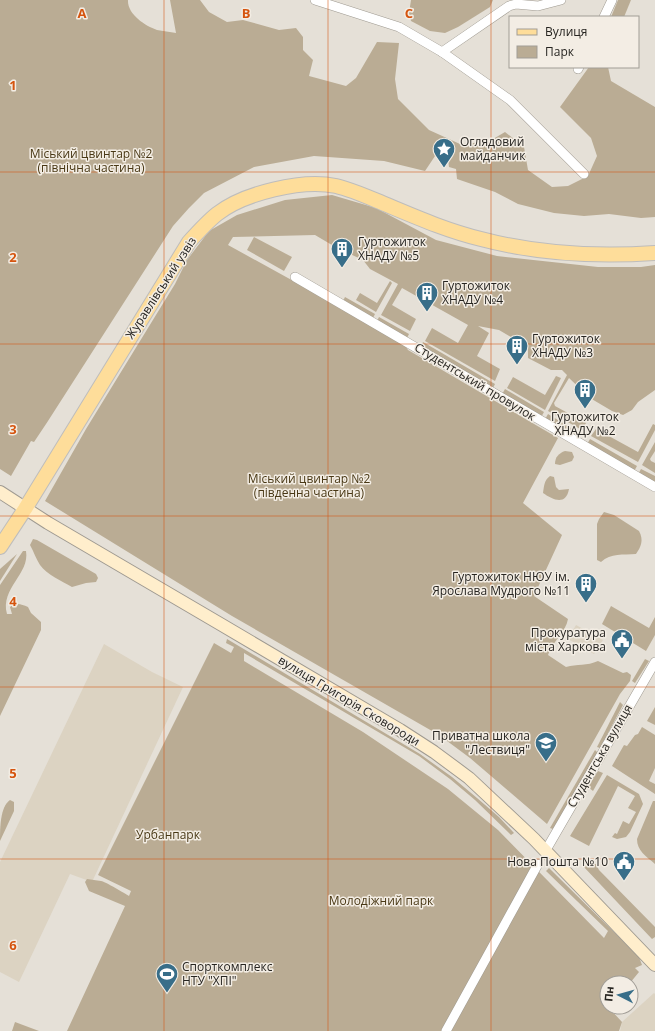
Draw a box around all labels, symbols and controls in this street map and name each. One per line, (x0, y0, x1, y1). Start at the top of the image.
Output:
text: A (78, 4, 87, 22)
text: B (242, 4, 251, 22)
text: C (405, 4, 413, 22)
legend (509, 16, 639, 68)
text: Вулиця (545, 23, 587, 40)
text: Парк (545, 43, 575, 60)
text: 1 (9, 76, 17, 94)
place label: Оглядовий майданчик (460, 133, 526, 164)
place icon: Оглядовий майданчик (431, 136, 457, 169)
park label: Міський цвинтар №2 (північна частина) (30, 145, 152, 176)
street label: Журавлівський узвіз (121, 233, 200, 342)
place label: Гуртожиток ХНАДУ №5 (358, 233, 427, 264)
building icon: Гуртожиток ХНАДУ №5 (329, 236, 355, 269)
text: 2 (9, 248, 17, 266)
place label: Гуртожиток ХНАДУ №4 (442, 277, 511, 308)
building icon: Гуртожиток ХНАДУ №4 (414, 280, 440, 313)
place label: Гуртожиток ХНАДУ №3 (532, 330, 601, 361)
building icon: Гуртожиток ХНАДУ №3 (504, 333, 530, 366)
street label: Студентський провулок (411, 339, 540, 425)
building icon: Гуртожиток ХНАДУ №2 (572, 377, 598, 410)
place label: Гуртожиток ХНАДУ №2 (551, 408, 620, 439)
text: 3 (9, 420, 17, 438)
park label: Міський цвинтар №2 (південна частина) (248, 470, 370, 501)
place label: Гуртожиток НЮУ ім. Ярослава Мудрого №11 (432, 568, 570, 599)
building icon: Гуртожиток НЮУ ім. Ярослава Мудрого №11 (573, 571, 599, 604)
text: 4 (9, 592, 17, 610)
place label: Прокуратура міста Харкова (525, 624, 606, 655)
public building icon: Прокуратура міста Харкова (609, 627, 635, 660)
street label: вулиця Григорія Сковороди (275, 651, 423, 750)
street label: Студентська вулиця (563, 701, 636, 810)
place label: Приватна школа "Лествиця" (432, 727, 530, 758)
school or university icon: Приватна школа "Лествиця" (533, 730, 559, 763)
text: 5 (9, 764, 17, 782)
park label: Урбанпарк (136, 826, 201, 843)
public building icon: Нова Пошта №10 (611, 849, 637, 882)
place label: Нова Пошта №10 (507, 853, 608, 870)
park label: Молодіжний парк (329, 892, 434, 909)
text: 6 (9, 936, 17, 954)
place label: Спорткомплекс НТУ "ХПІ" (182, 958, 273, 989)
sports icon: Спорткомплекс НТУ "ХПІ" (154, 961, 180, 994)
north arrow (599, 975, 639, 1015)
text: Пн (600, 985, 617, 1002)

